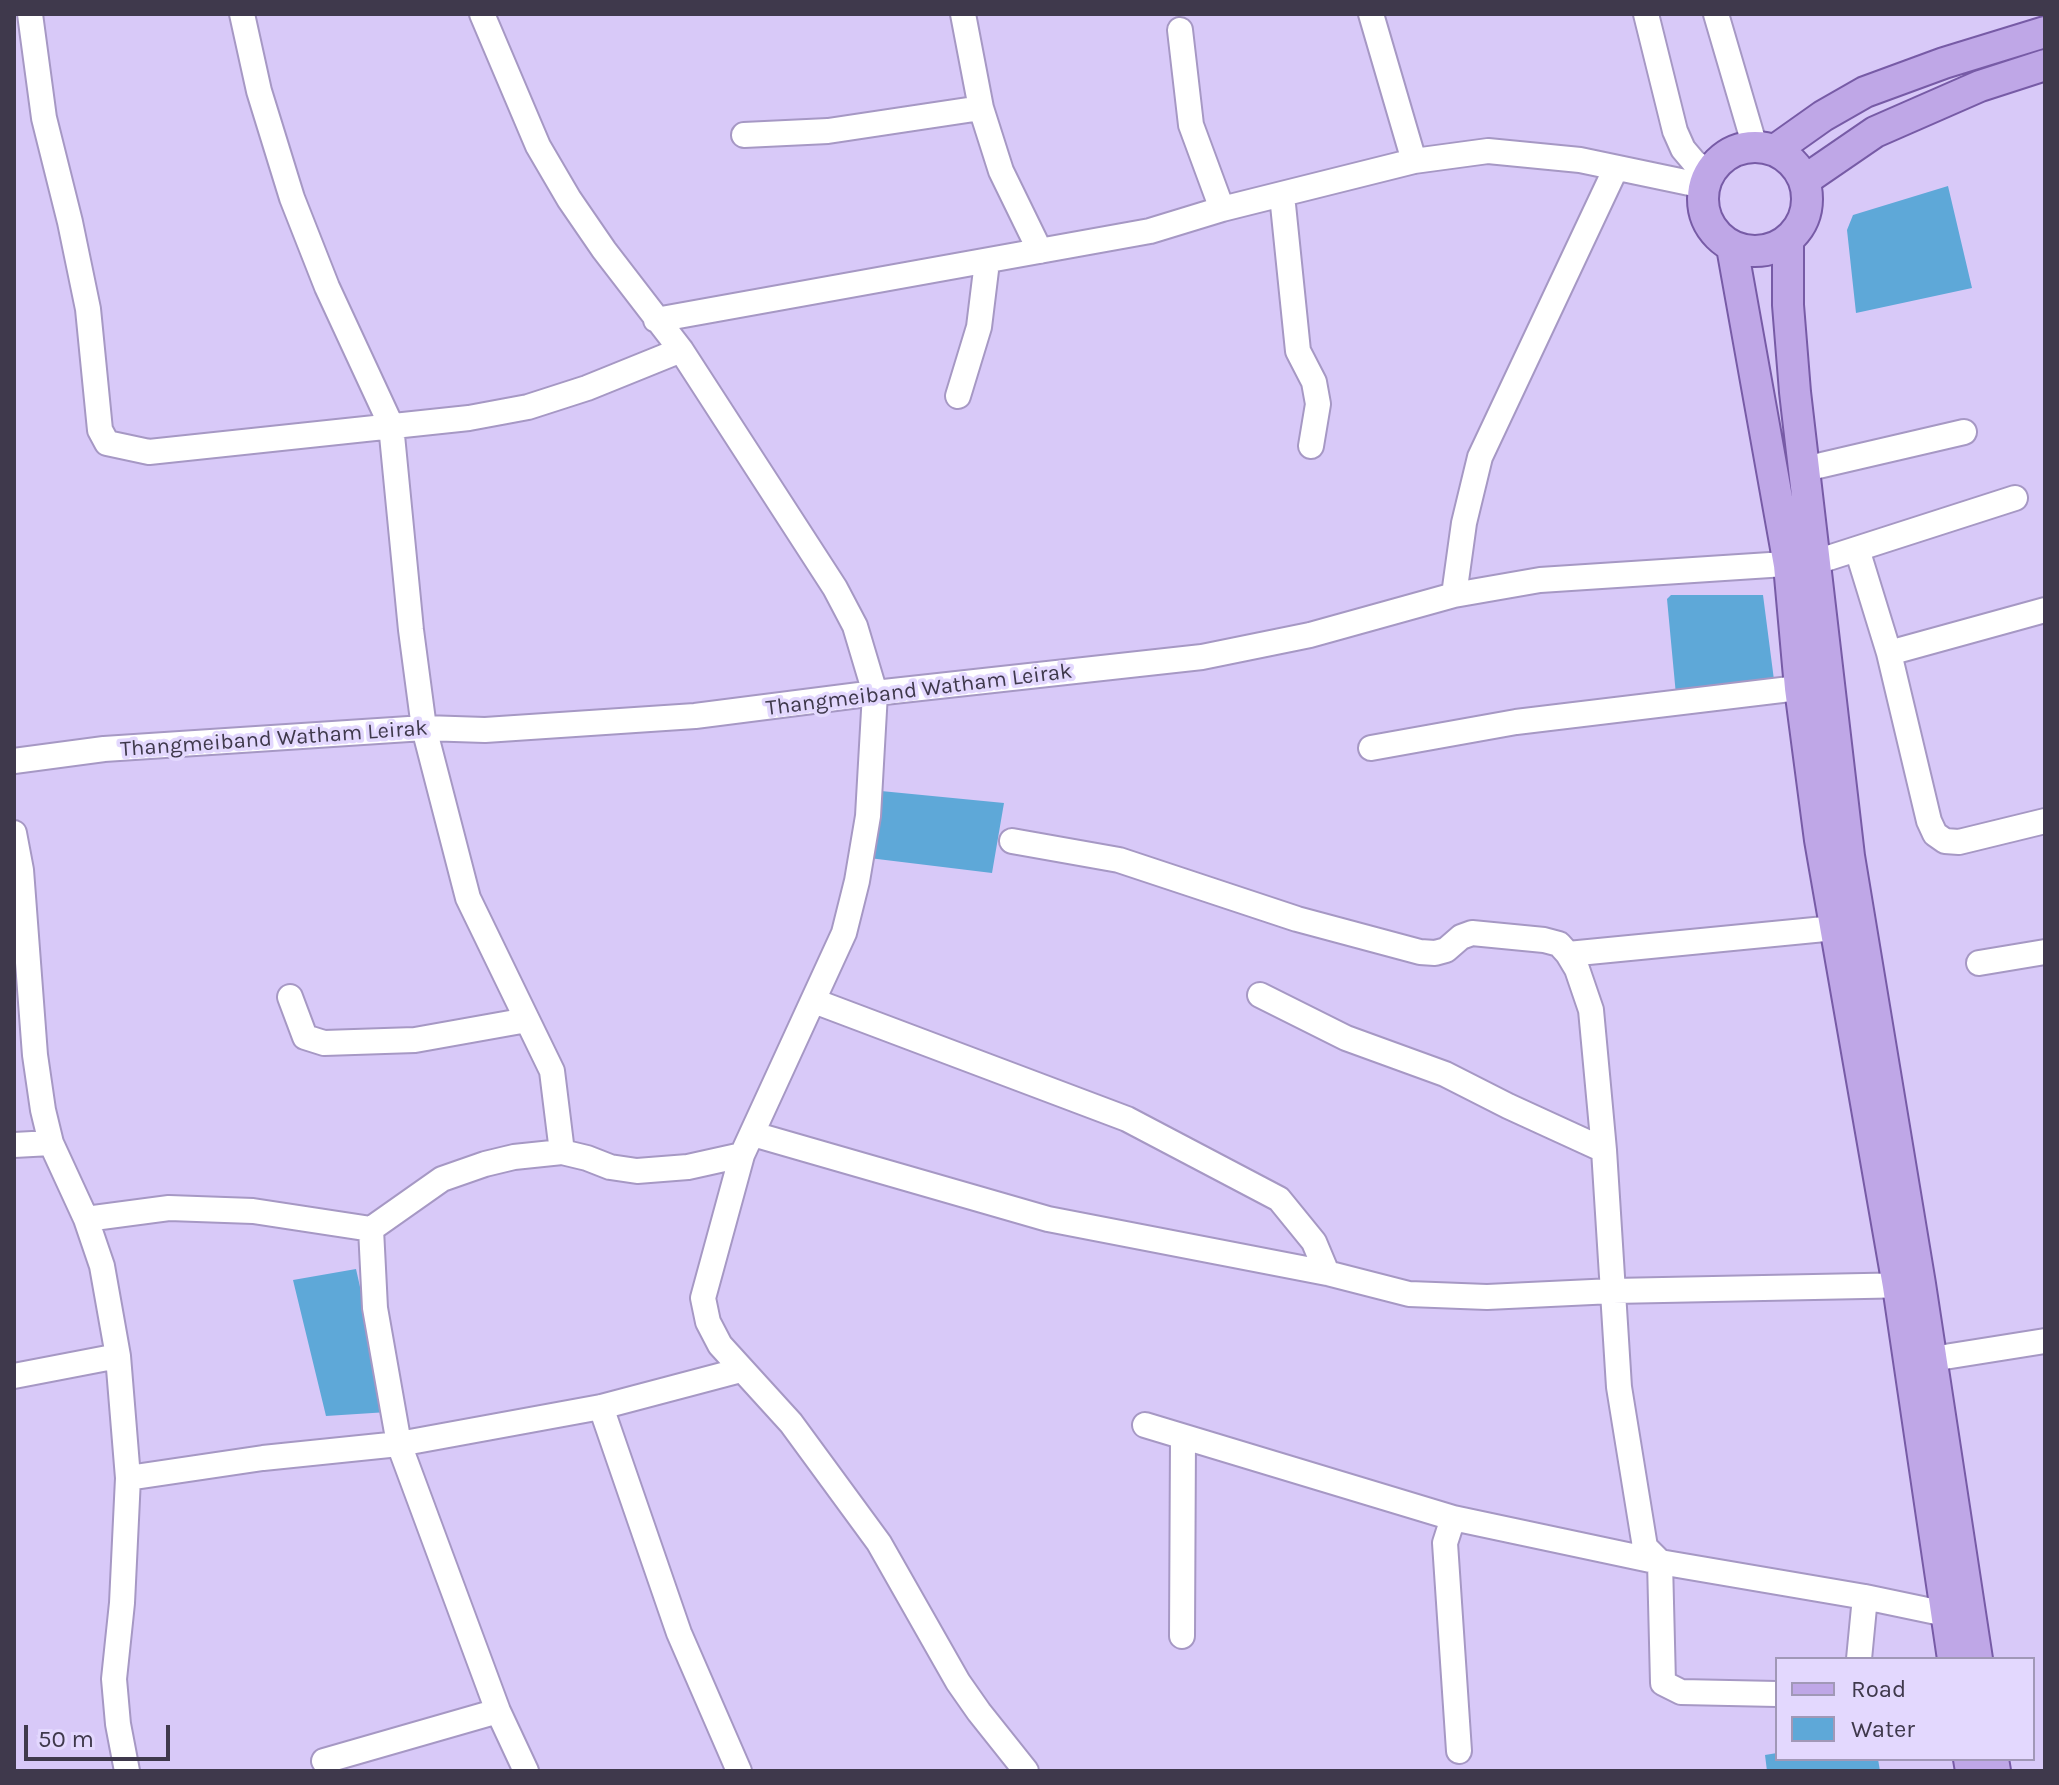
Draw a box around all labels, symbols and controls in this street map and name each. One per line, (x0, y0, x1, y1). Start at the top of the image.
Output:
street label: Thangmeiband Watham Leirak (764, 658, 1074, 722)
street label: Thangmeiband Watham Leirak (119, 715, 429, 763)
legend (1775, 1657, 2035, 1761)
text: Road (1851, 1675, 1906, 1703)
scale bar (28, 1709, 174, 1759)
text: Water (1851, 1715, 1915, 1743)
text: 50 m (38, 1725, 94, 1753)

